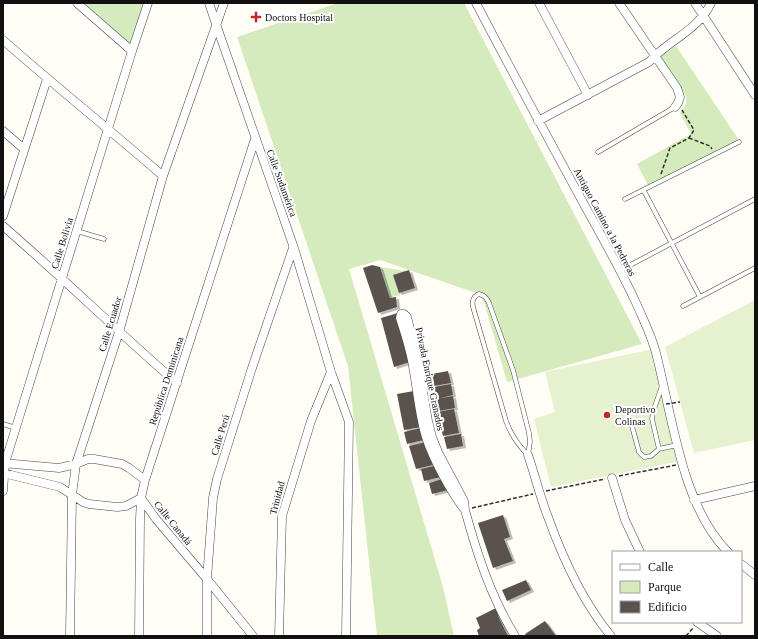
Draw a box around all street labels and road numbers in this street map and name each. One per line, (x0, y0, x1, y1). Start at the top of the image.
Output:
street label: Calle Sudamérica (265, 148, 299, 219)
street label: Antiguo Camino a la Pedreras (572, 166, 638, 278)
street label: Calle Bolivia (49, 215, 75, 270)
street label: Calle Ecuador (96, 295, 124, 353)
street label: Privada Enrique Granados (414, 326, 446, 432)
street label: República Dominicana (147, 335, 186, 426)
street label: Calle Perú (209, 413, 231, 457)
street label: Trinidad (267, 480, 287, 516)
street label: Calle Canadá (152, 499, 194, 548)

